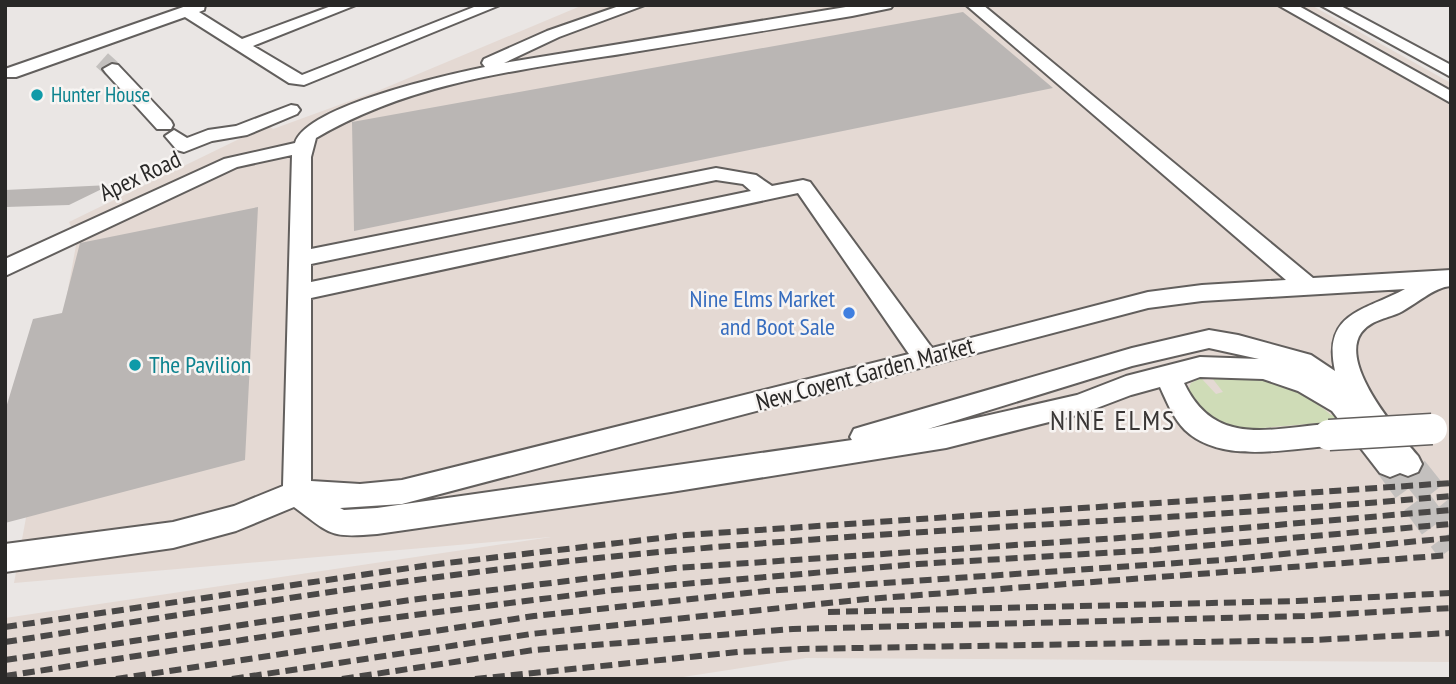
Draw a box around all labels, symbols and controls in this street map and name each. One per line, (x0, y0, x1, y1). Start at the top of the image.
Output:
place label: Hunter House (51, 81, 150, 108)
marker: Hunter House (29, 87, 45, 103)
street label: Apex Road (94, 143, 186, 208)
place label: Nine Elms Market and Boot Sale (690, 283, 835, 342)
marker: Nine Elms Market and Boot Sale (841, 305, 857, 321)
street label: New Covent Garden Market (753, 329, 978, 418)
place label: The Pavilion (149, 349, 251, 380)
marker: The Pavilion (127, 357, 143, 373)
district label: NINE ELMS (1050, 401, 1176, 438)

